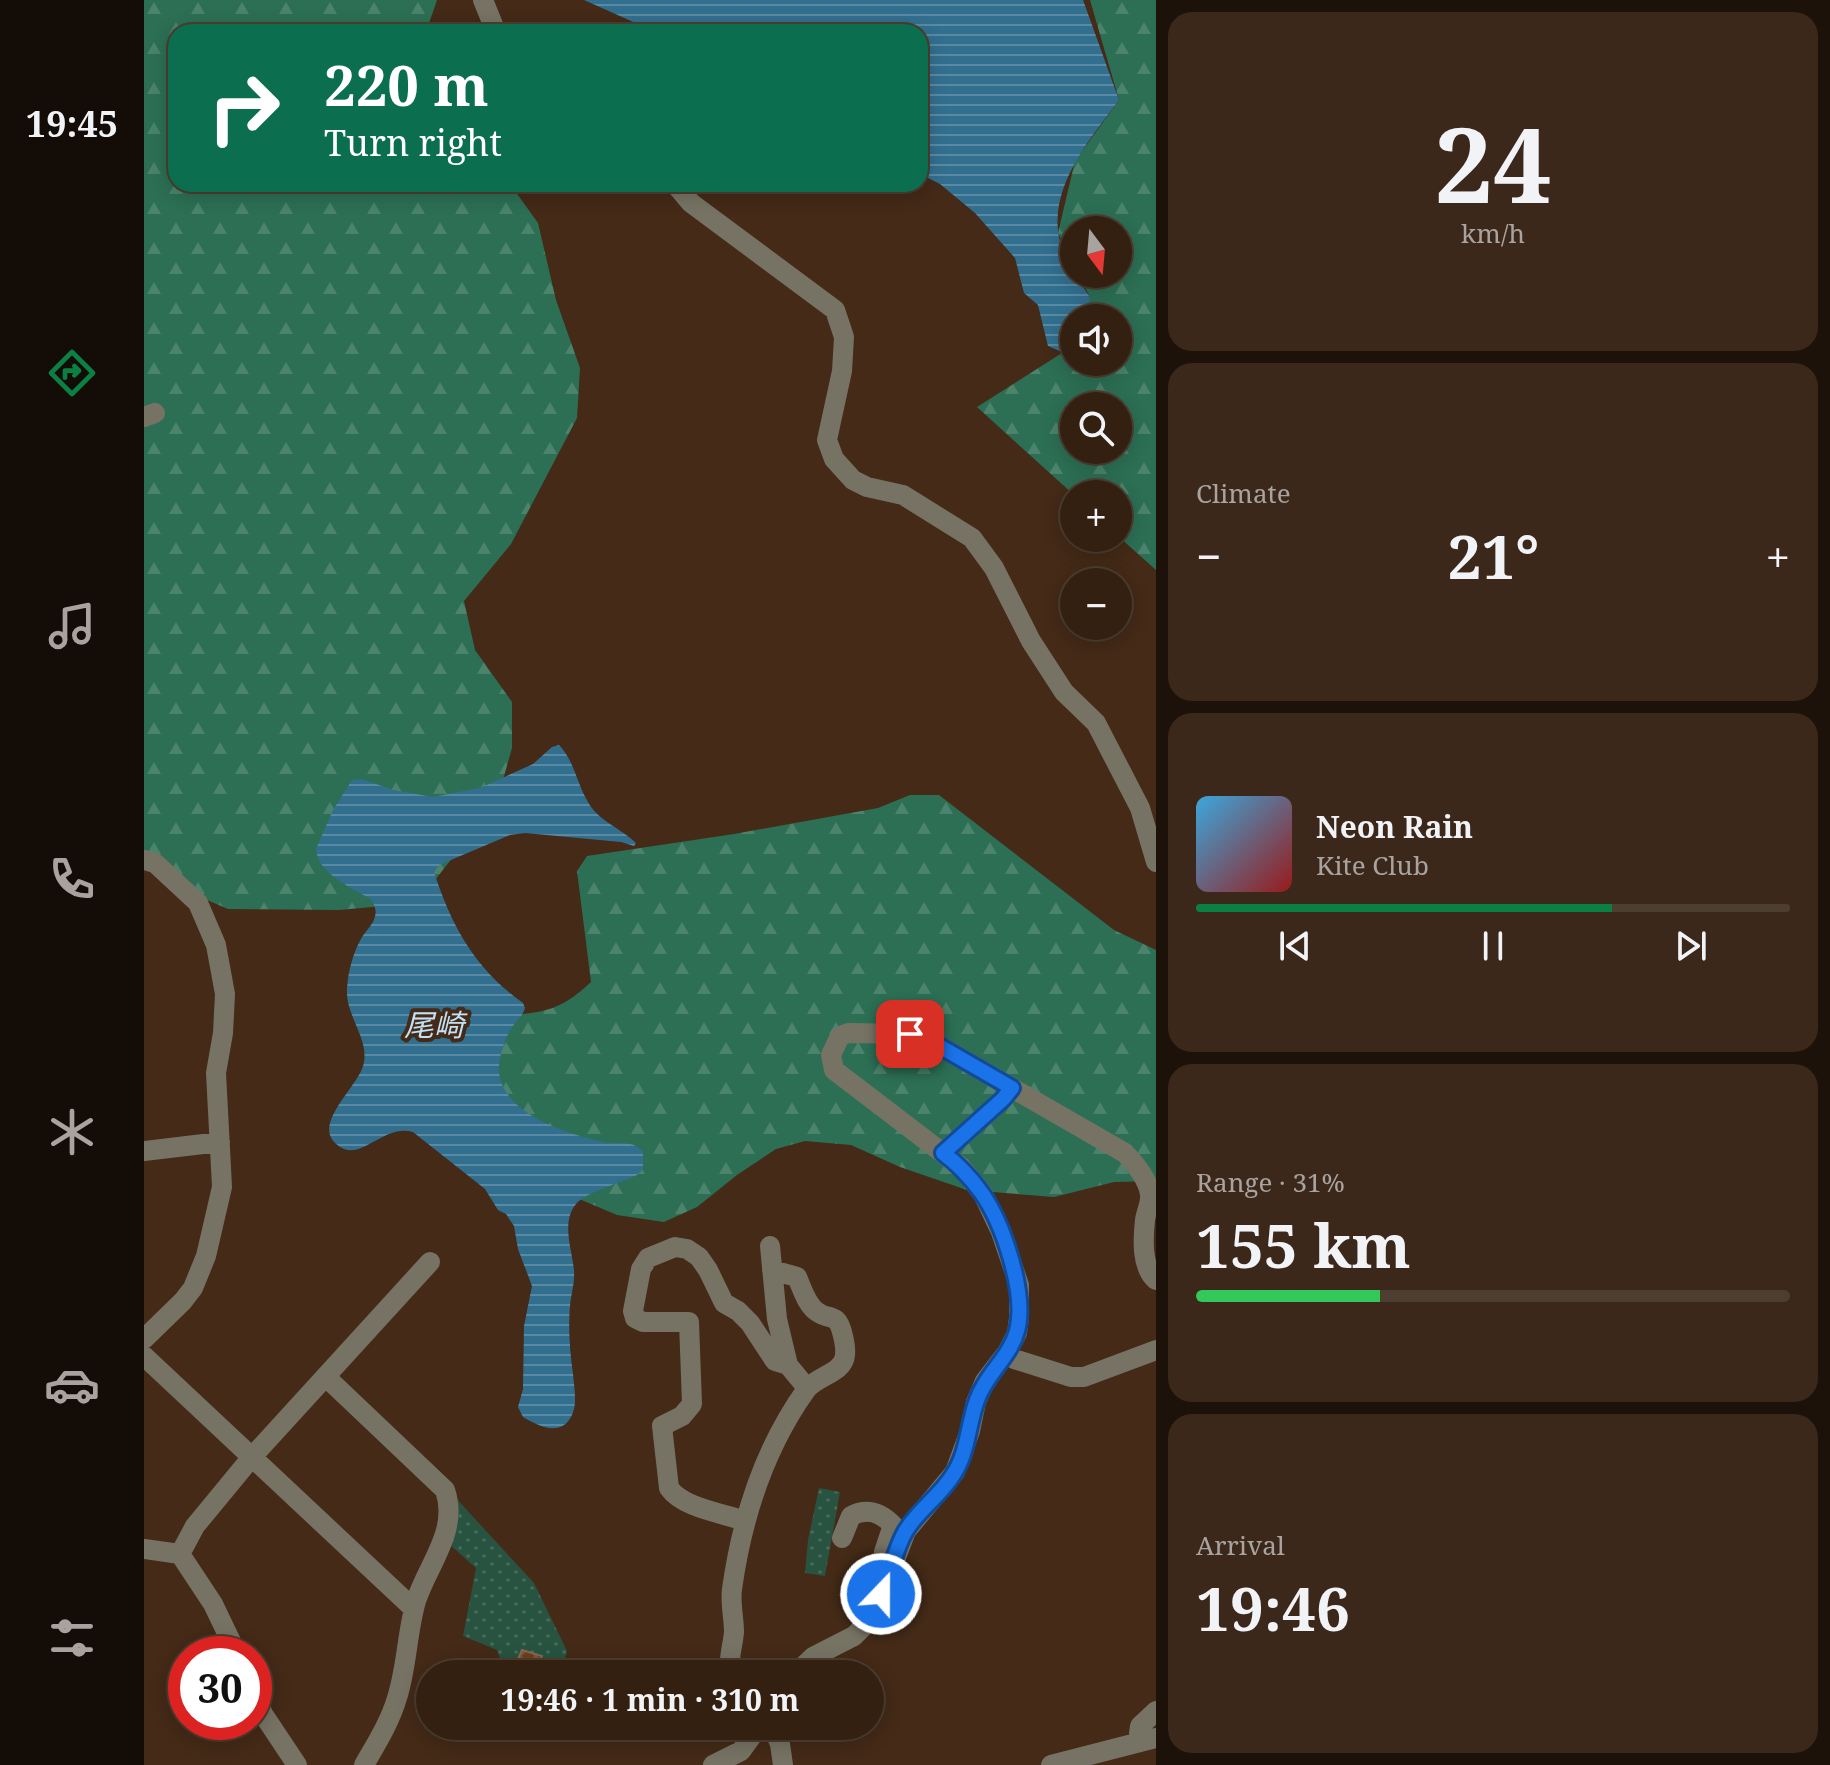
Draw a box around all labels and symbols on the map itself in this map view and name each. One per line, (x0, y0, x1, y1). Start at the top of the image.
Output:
north arrow (1060, 216, 1132, 288)
pin (876, 1000, 944, 1068)
water label: 尾崎 (404, 1004, 468, 1045)
position arrow (839, 1552, 923, 1636)
speed limit sign: 30 (168, 1636, 272, 1740)

